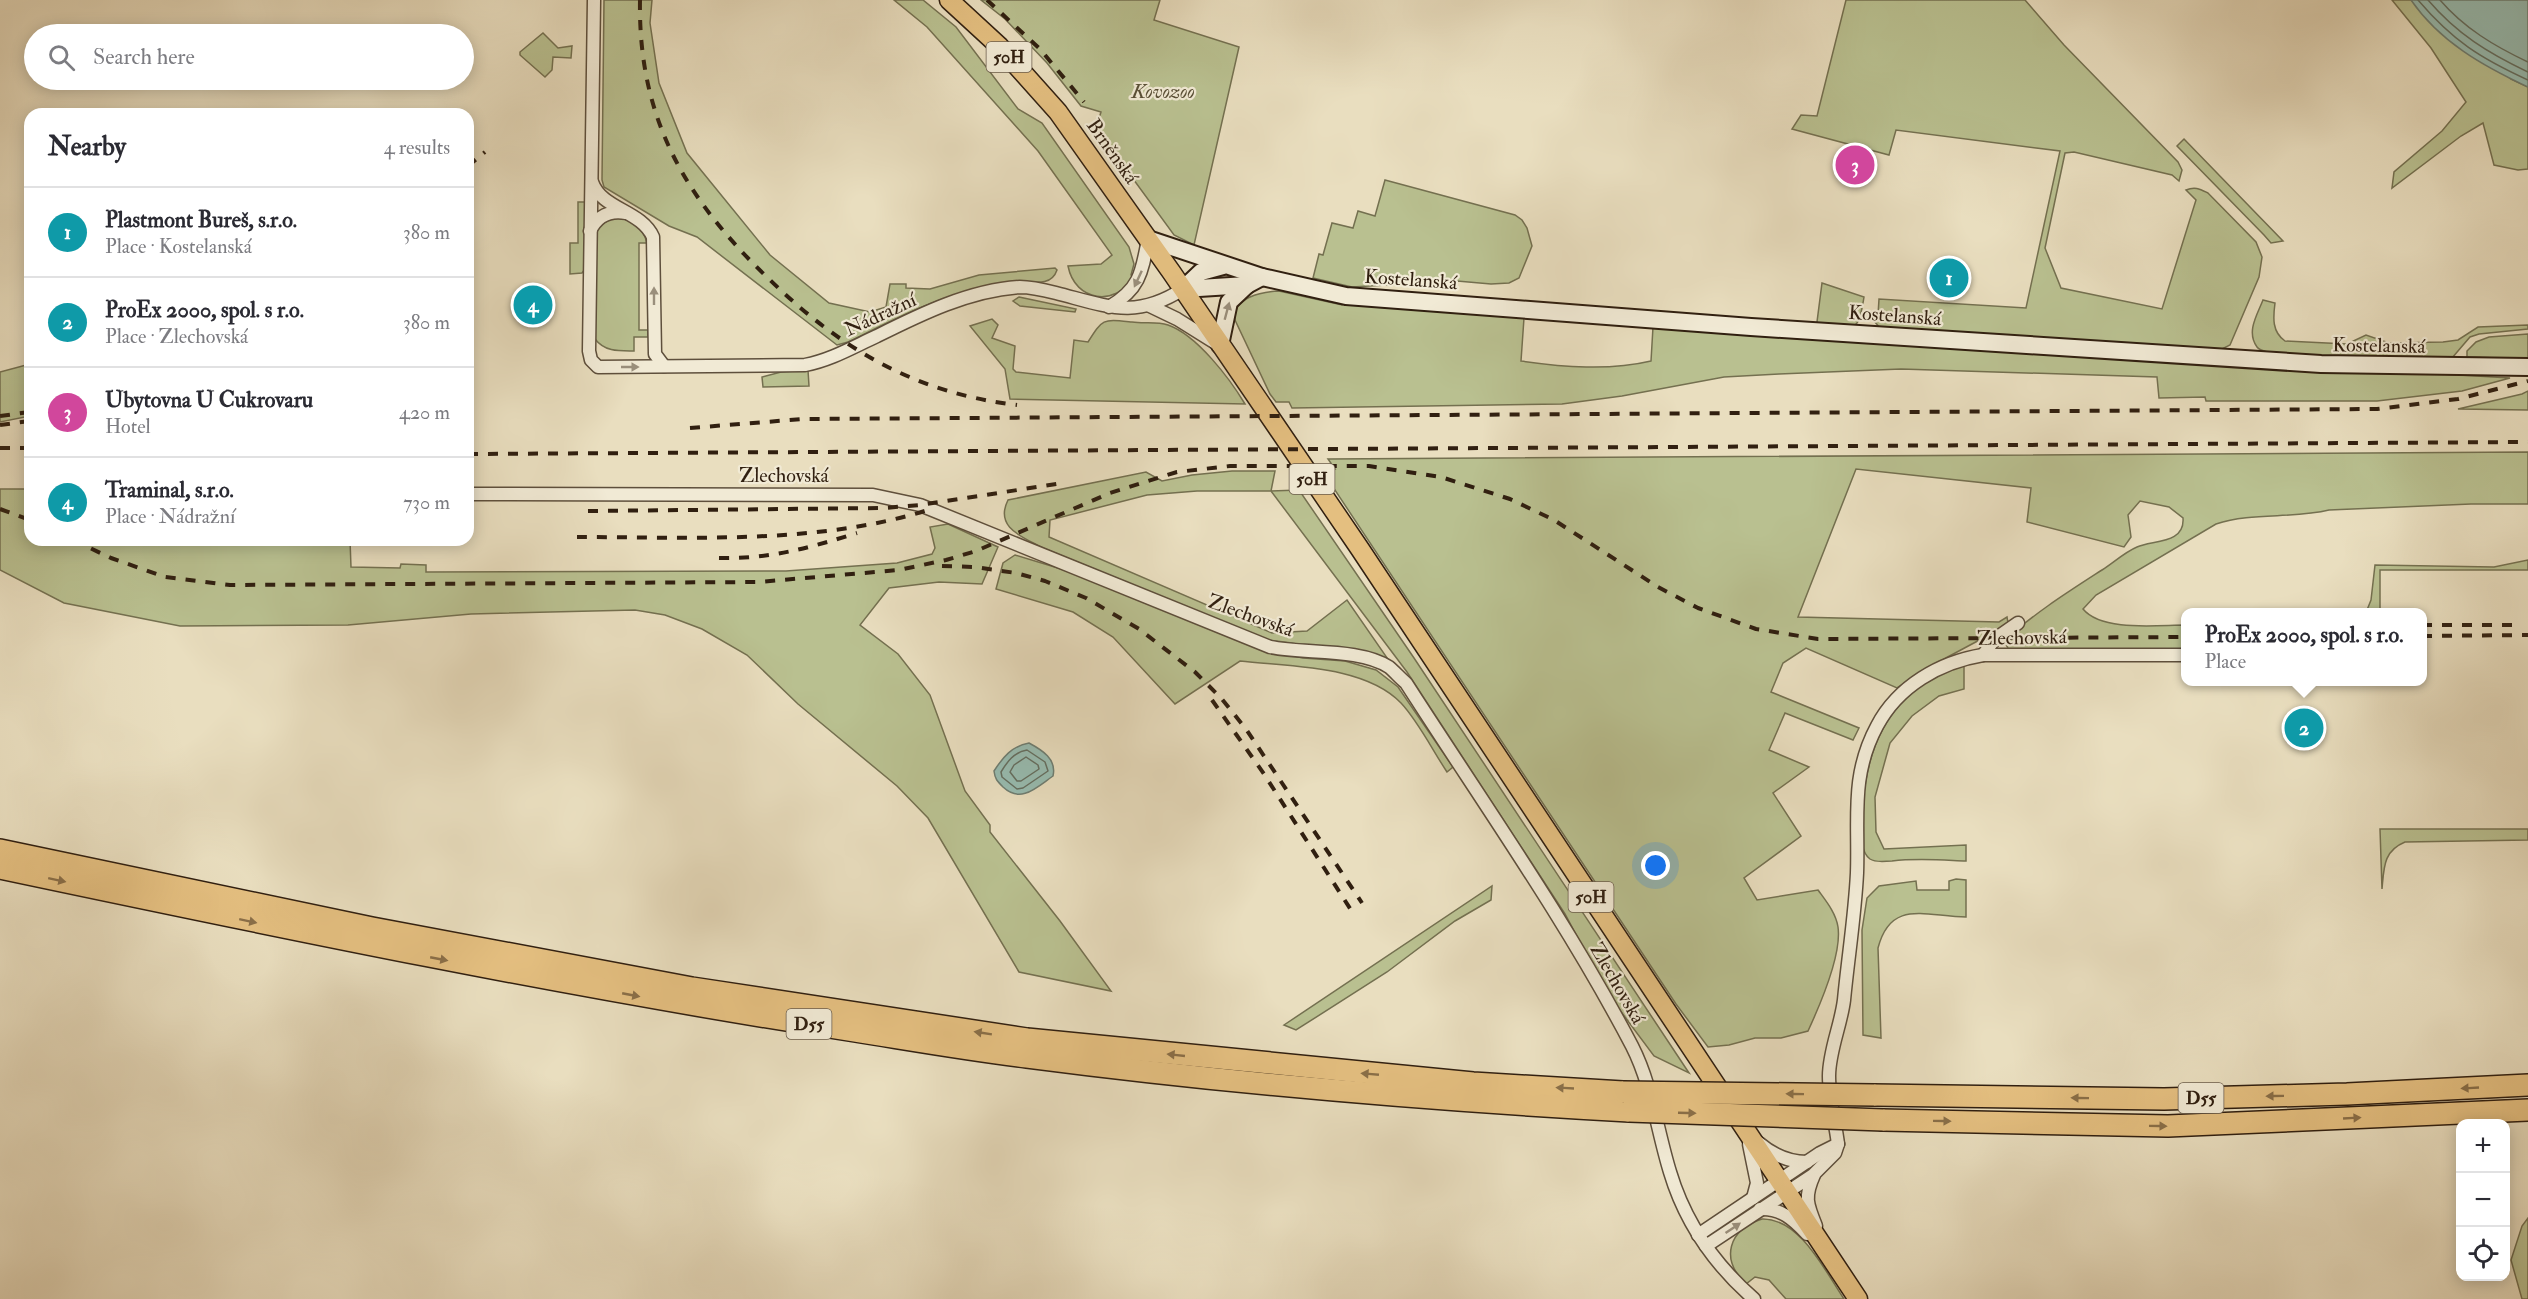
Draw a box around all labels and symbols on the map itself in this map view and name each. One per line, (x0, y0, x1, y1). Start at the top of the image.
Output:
road number: 50H (986, 42, 1032, 72)
park label: Kovozoo (1130, 79, 1195, 104)
street label: Brněnská (1081, 114, 1144, 189)
pin: 3 (1836, 142, 1874, 188)
pin: 1 (1930, 256, 1968, 300)
street label: Kostelanská (1364, 264, 1459, 295)
one-way arrow (1133, 270, 1142, 287)
pin: 4 (514, 282, 552, 328)
one-way arrow (649, 286, 659, 305)
street label: Nádražní (840, 286, 922, 342)
street label: Kostelanská (1848, 300, 1943, 331)
one-way arrow (1222, 302, 1232, 320)
street label: Kostelanská (2332, 332, 2427, 359)
one-way arrow (620, 362, 639, 372)
street label: Zlechovská (739, 463, 830, 488)
road number: 50H (1290, 464, 1334, 494)
street label: Zlechovská (1204, 588, 1298, 643)
street label: Zlechovská (1977, 624, 2068, 651)
pin: 2 (2284, 706, 2324, 750)
your location (1641, 851, 1670, 880)
one-way arrow (48, 876, 67, 885)
road number: 50H (1568, 882, 1614, 912)
one-way arrow (239, 916, 257, 926)
street label: Zlechovská (1584, 938, 1651, 1029)
one-way arrow (430, 955, 449, 964)
one-way arrow (622, 990, 641, 999)
road number: D55 (786, 1009, 832, 1039)
one-way arrow (973, 1028, 992, 1037)
one-way arrow (1167, 1050, 1186, 1060)
one-way arrow (1361, 1069, 1380, 1079)
road number: D55 (2178, 1083, 2224, 1113)
one-way arrow (2460, 1083, 2479, 1092)
one-way arrow (1555, 1084, 1574, 1093)
one-way arrow (1785, 1089, 1804, 1099)
one-way arrow (2265, 1091, 2284, 1100)
one-way arrow (2070, 1093, 2089, 1102)
one-way arrow (1678, 1108, 1697, 1118)
one-way arrow (2343, 1113, 2362, 1122)
one-way arrow (1932, 1117, 1951, 1126)
one-way arrow (2148, 1121, 2167, 1131)
one-way arrow (1725, 1223, 1741, 1234)

